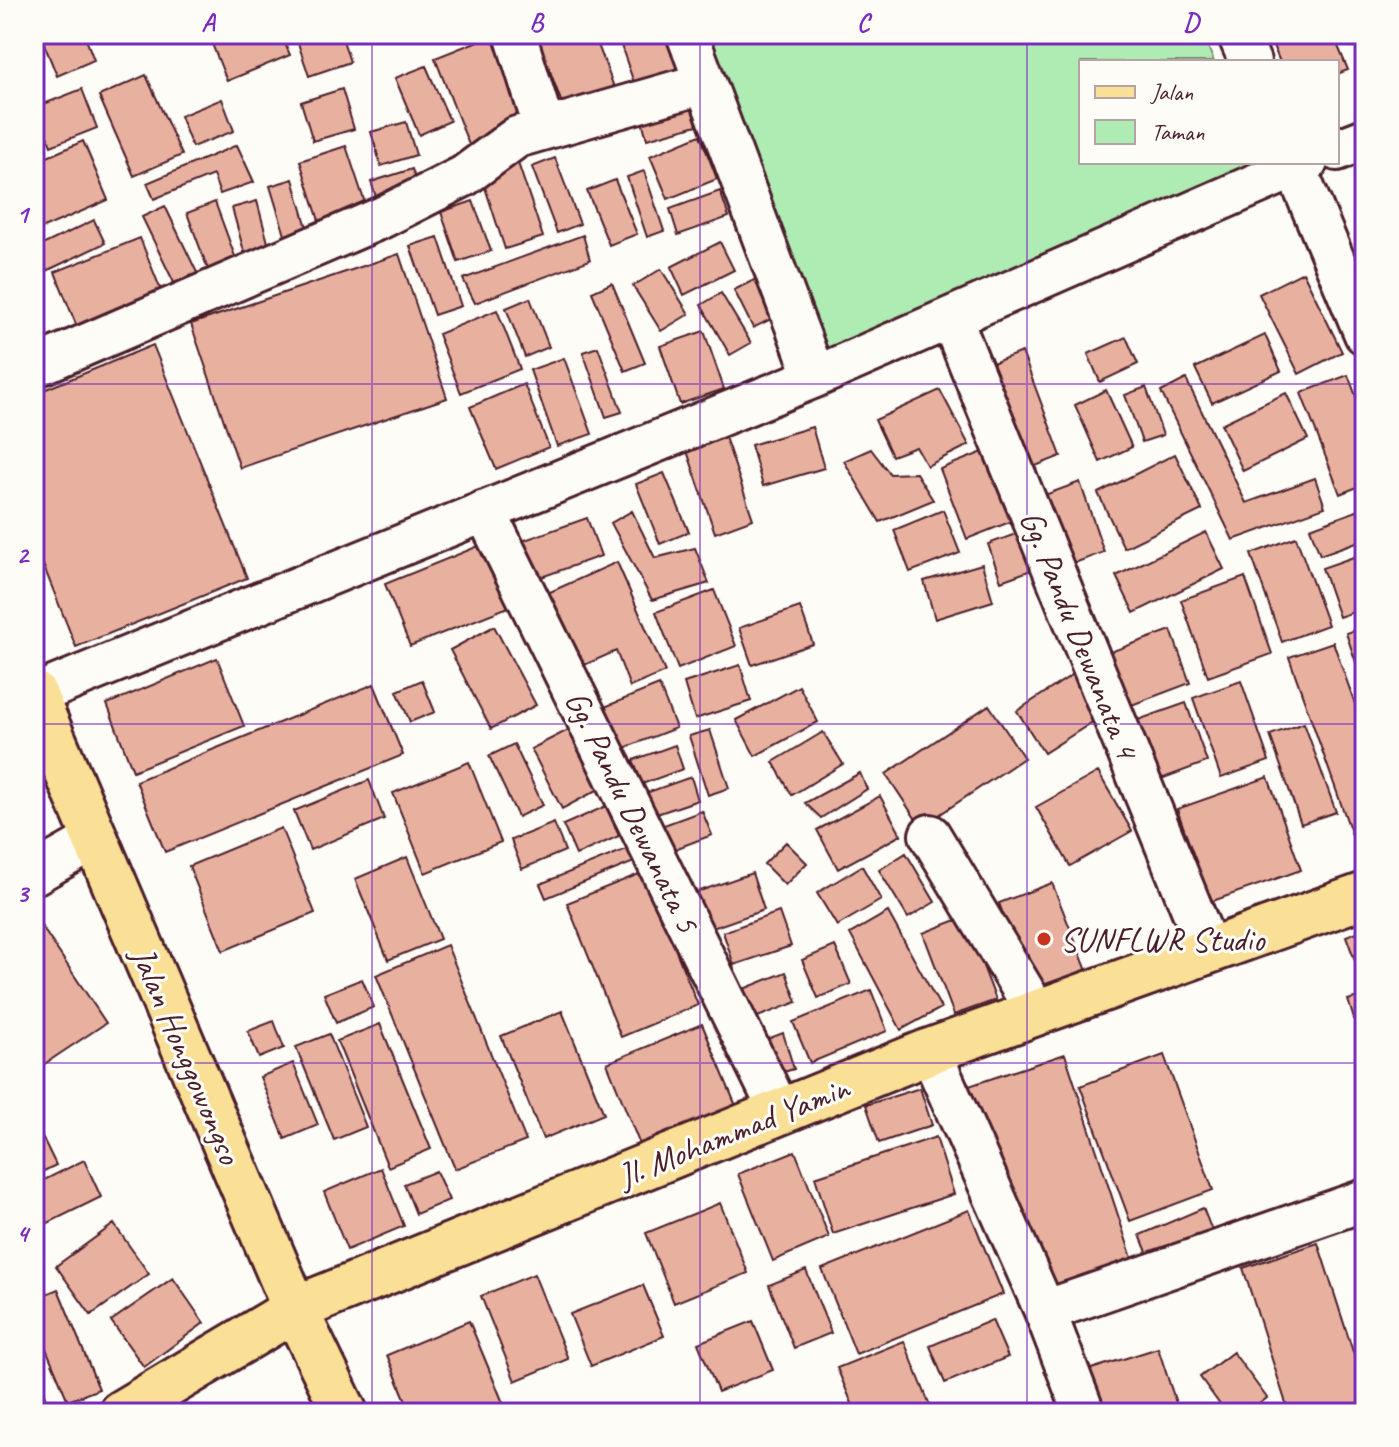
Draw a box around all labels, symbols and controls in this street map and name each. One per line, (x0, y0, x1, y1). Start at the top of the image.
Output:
text: A (201, 6, 216, 39)
text: B (529, 6, 545, 39)
text: C (857, 6, 873, 39)
text: D (1183, 6, 1201, 39)
legend (1079, 60, 1339, 164)
text: Jalan (1150, 77, 1193, 107)
text: Taman (1151, 117, 1204, 147)
text: 1 (16, 198, 31, 231)
street label: Gg. Pandu Dewanata 4 (1010, 504, 1150, 768)
text: 2 (16, 538, 30, 571)
street label: Gg. Pandu Dewanata 5 (556, 684, 710, 940)
text: 3 (16, 877, 30, 910)
place label: SUNFLWR Studio (1060, 918, 1266, 961)
marker: SUNFLWR Studio (1035, 930, 1053, 948)
street label: Jalan Honggowongso (121, 939, 252, 1172)
street label: Jl. Mohammad Yamin (610, 1065, 856, 1198)
text: 4 (16, 1217, 31, 1250)

